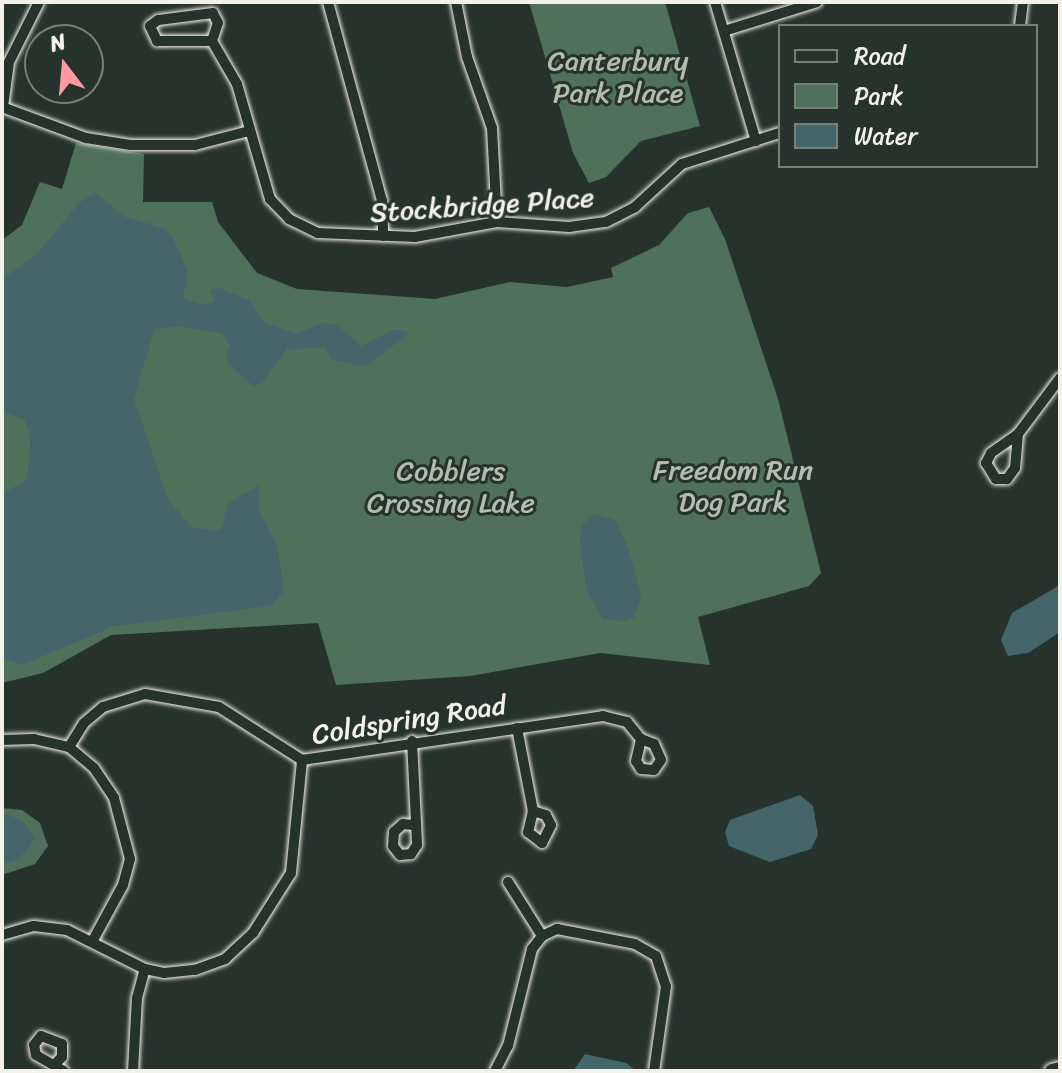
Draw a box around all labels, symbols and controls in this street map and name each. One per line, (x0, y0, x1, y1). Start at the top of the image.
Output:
text: N (45, 22, 71, 63)
north arrow (24, 24, 104, 104)
legend (778, 24, 1038, 168)
text: Road (854, 35, 905, 77)
park label: Canterbury Park Place (548, 44, 688, 110)
text: Park (854, 75, 903, 117)
text: Water (854, 115, 917, 157)
street label: Stockbridge Place (369, 180, 595, 230)
park label: Freedom Run Dog Park (653, 453, 813, 519)
park label: Cobblers Crossing Lake (367, 454, 535, 520)
street label: Coldspring Road (309, 688, 509, 752)

